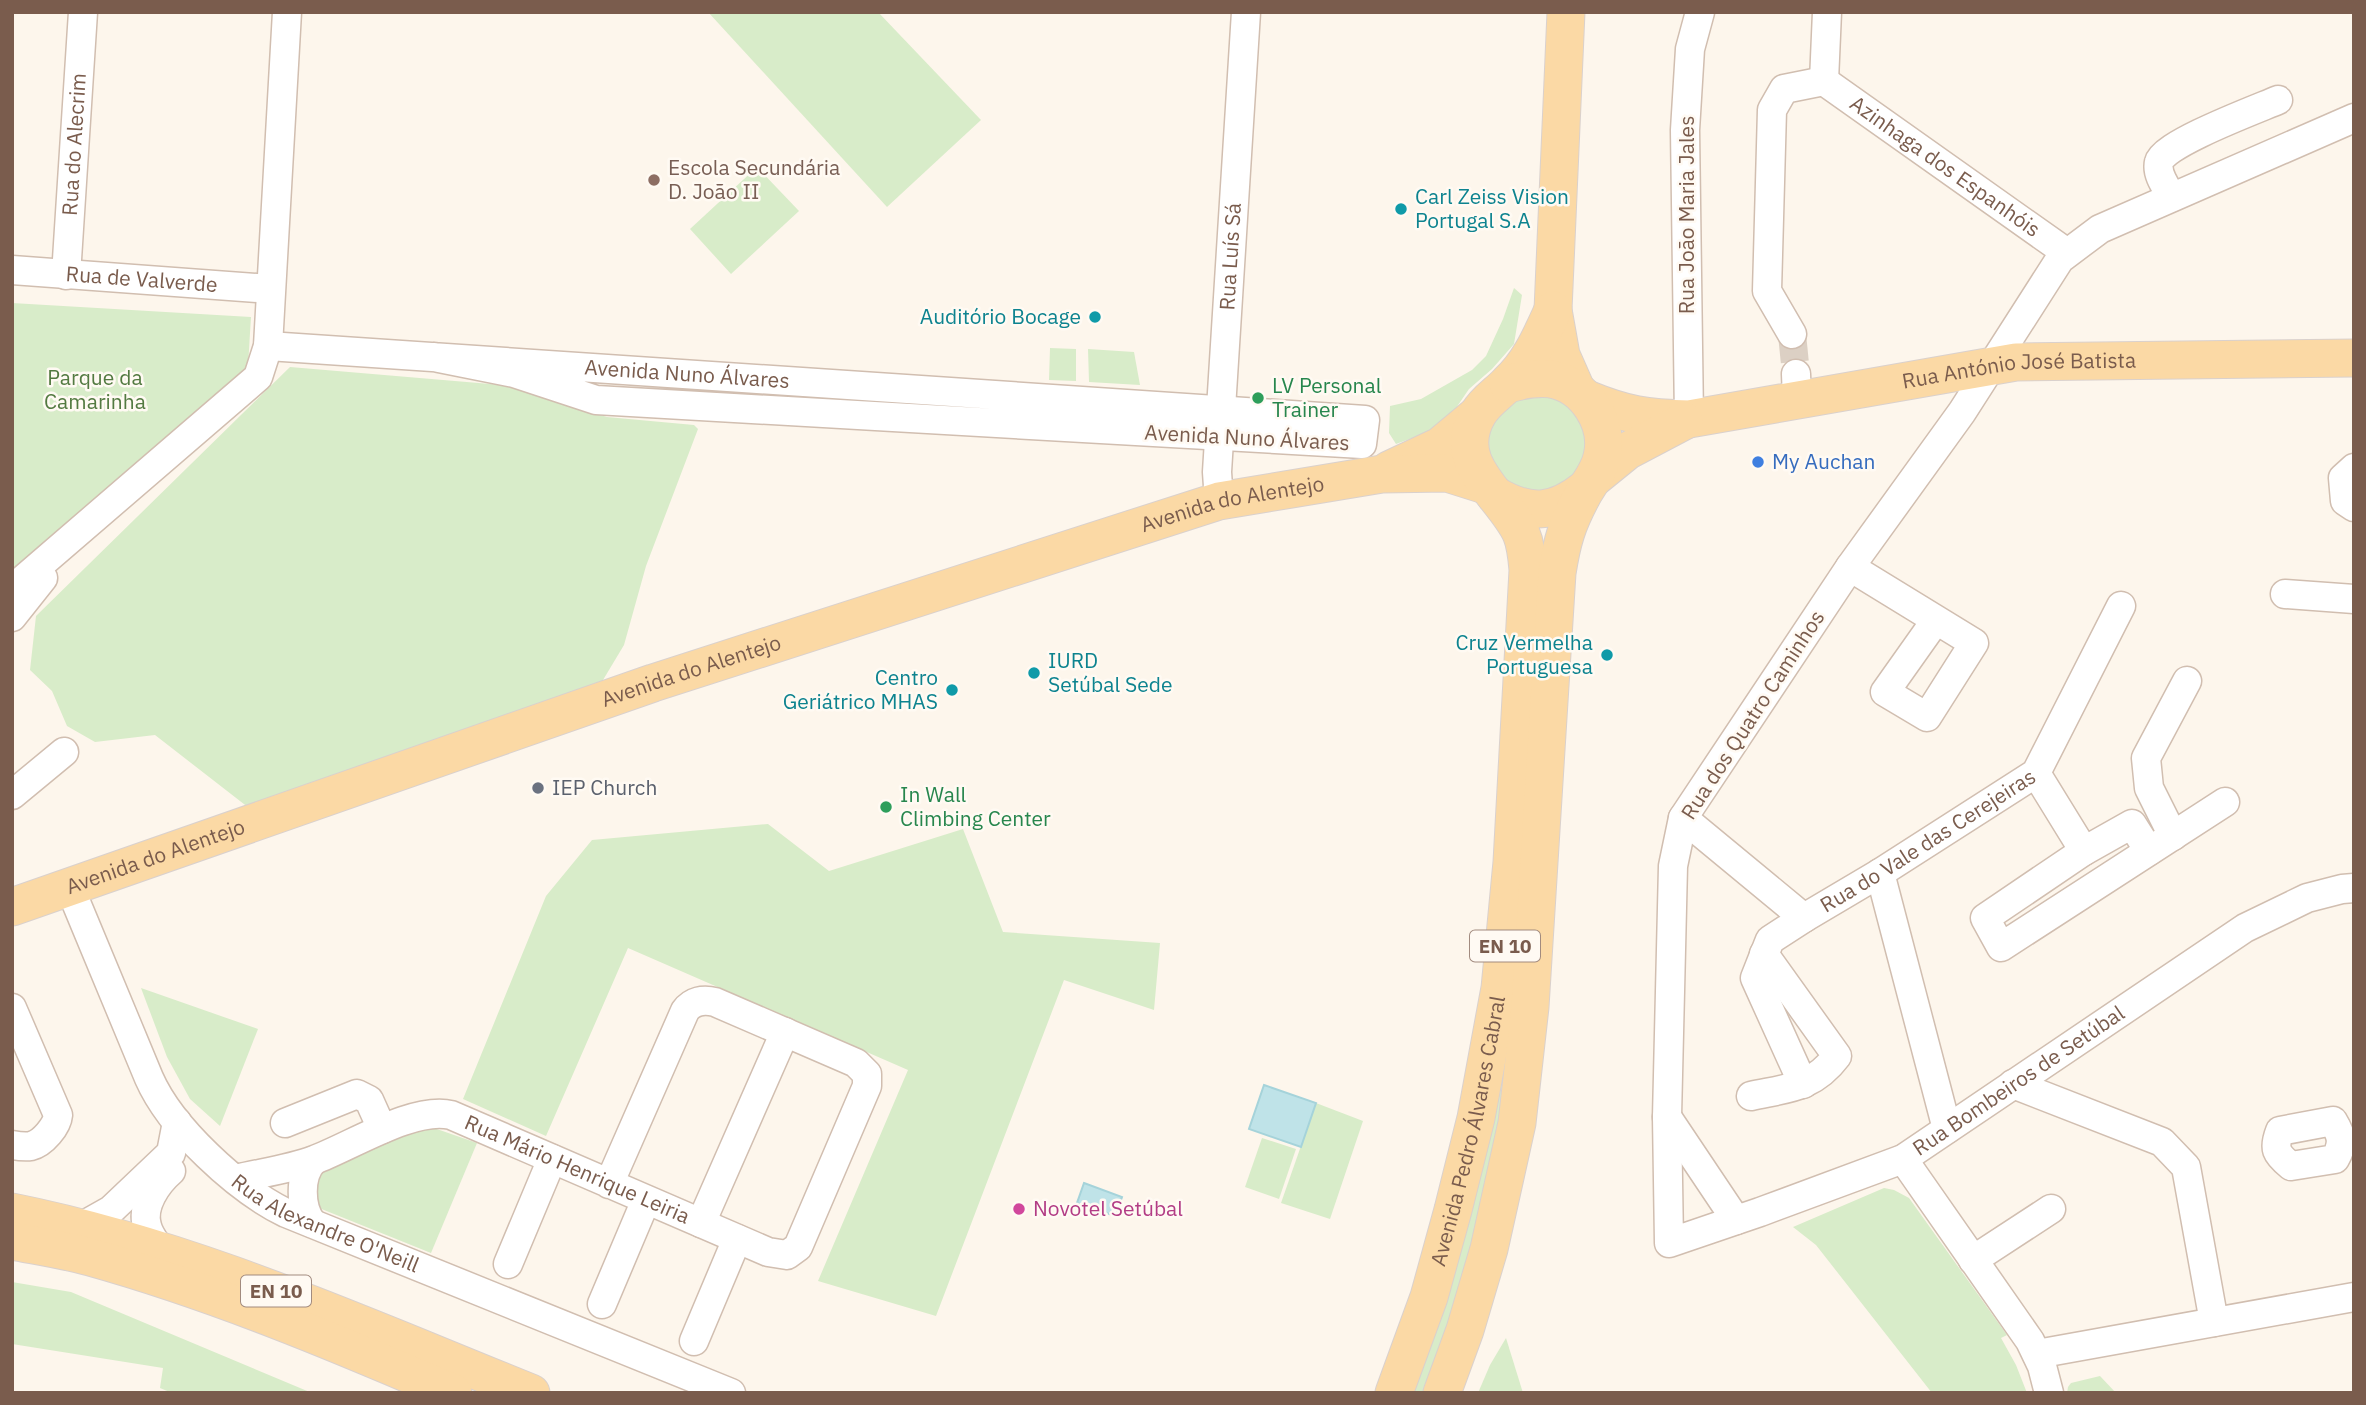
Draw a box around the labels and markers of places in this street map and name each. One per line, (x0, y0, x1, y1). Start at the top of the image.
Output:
place label: Escola Secundária D. João II (668, 153, 840, 205)
marker: Escola Secundária D. João II (646, 172, 662, 188)
place label: Carl Zeiss Vision Portugal S.A (1415, 182, 1569, 234)
marker: Carl Zeiss Vision Portugal S.A (1393, 201, 1409, 217)
place label: Auditório Bocage (920, 302, 1081, 330)
marker: Auditório Bocage (1087, 309, 1103, 325)
place label: LV Personal Trainer (1272, 371, 1382, 423)
marker: LV Personal Trainer (1250, 390, 1266, 406)
place label: My Auchan (1772, 447, 1876, 475)
marker: My Auchan (1750, 454, 1766, 470)
place label: Cruz Vermelha Portuguesa (1456, 628, 1593, 680)
place label: IURD Setúbal Sede (1048, 646, 1173, 698)
marker: Cruz Vermelha Portuguesa (1599, 647, 1615, 663)
place label: Centro Geriátrico MHAS (783, 663, 938, 715)
marker: IURD Setúbal Sede (1026, 665, 1042, 681)
marker: Centro Geriátrico MHAS (944, 682, 960, 698)
place label: IEP Church (552, 773, 657, 801)
marker: IEP Church (530, 780, 546, 796)
place label: In Wall Climbing Center (900, 780, 1051, 832)
marker: In Wall Climbing Center (878, 799, 894, 815)
place label: Novotel Setúbal (1033, 1194, 1183, 1222)
marker: Novotel Setúbal (1011, 1201, 1027, 1217)

